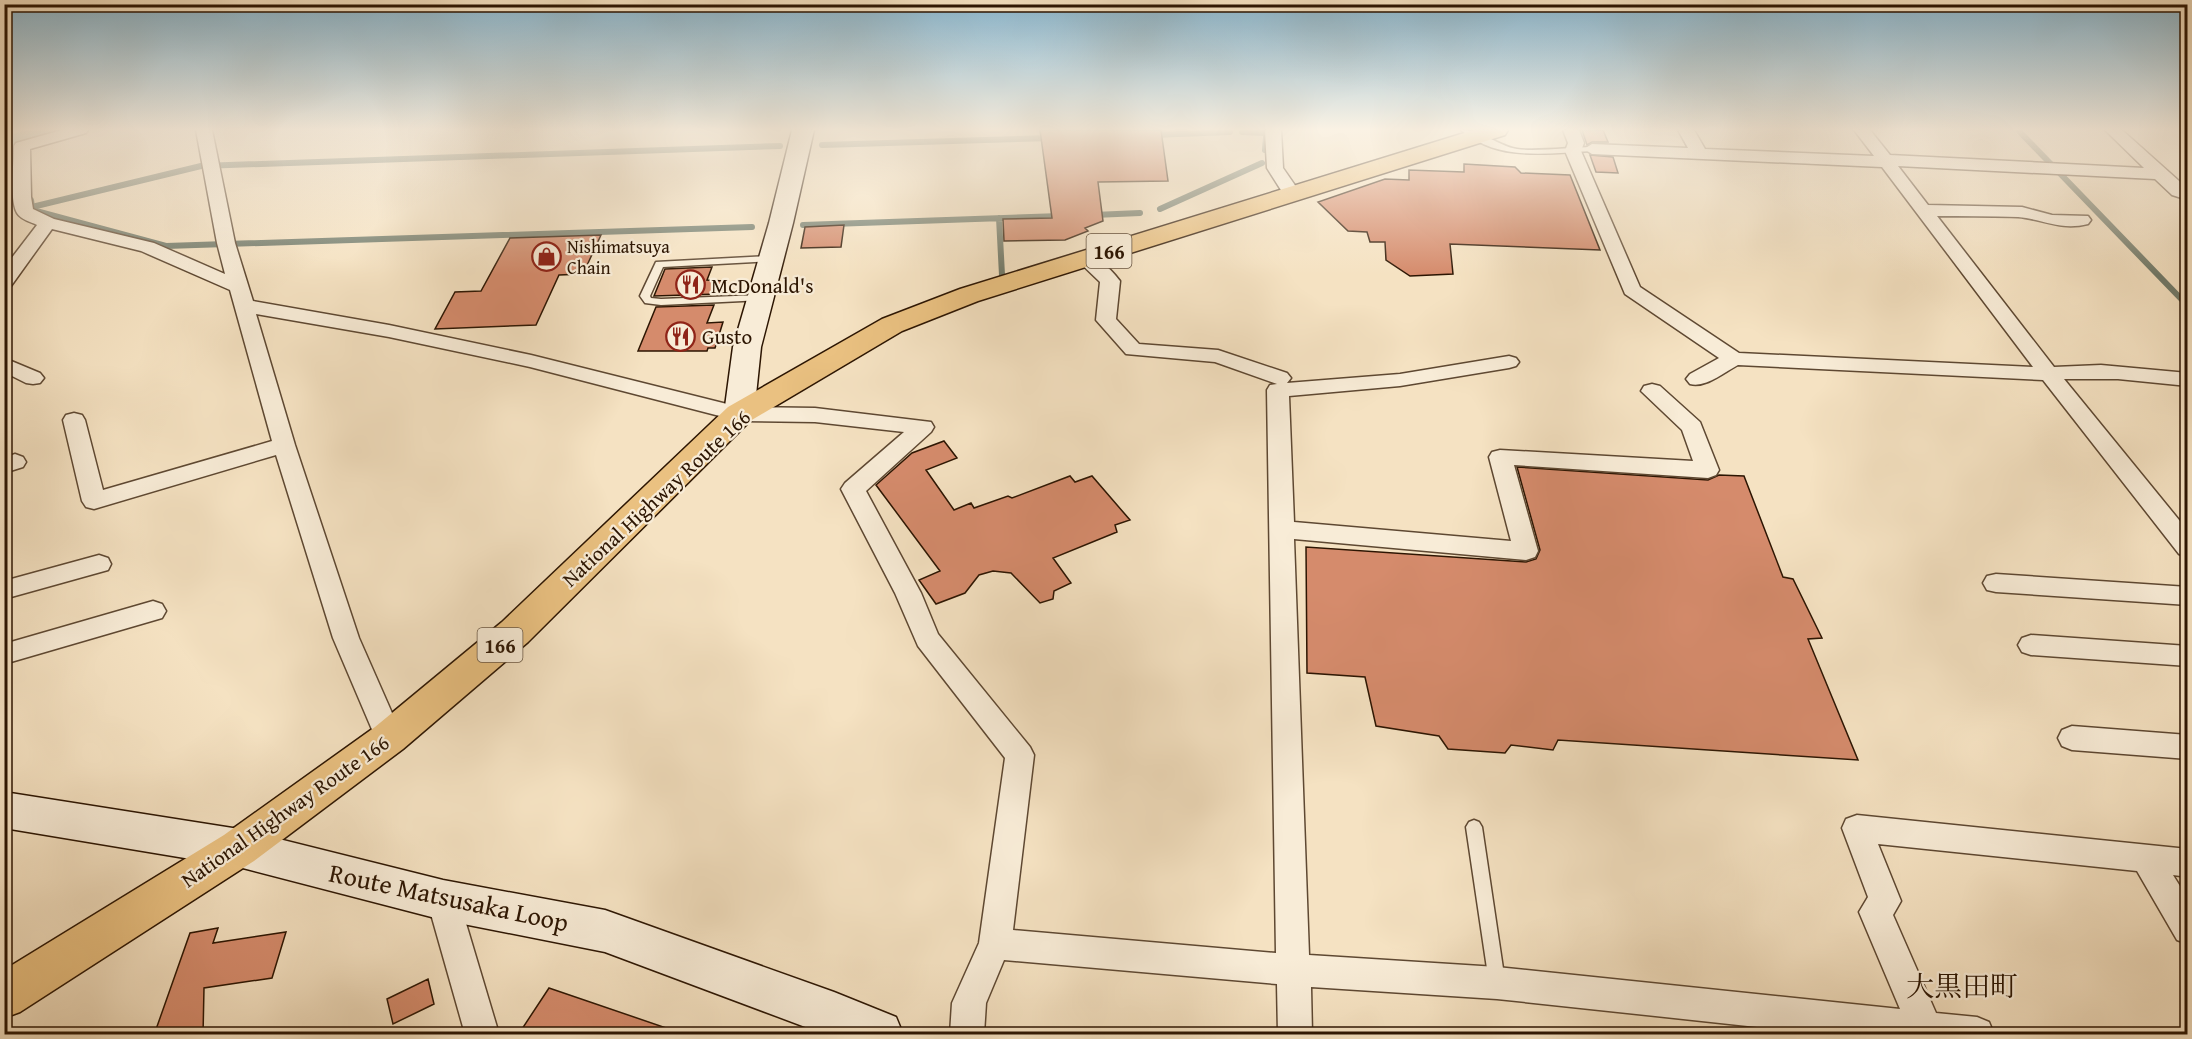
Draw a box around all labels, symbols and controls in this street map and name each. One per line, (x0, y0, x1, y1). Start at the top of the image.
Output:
place label: Nishimatsuya Chain (567, 233, 670, 281)
road number: 166 (1086, 234, 1132, 268)
shop icon: Nishimatsuya Chain (530, 240, 562, 272)
restaurant icon: McDonald's (674, 269, 706, 301)
place label: McDonald's (711, 270, 814, 301)
restaurant icon: Gusto (665, 320, 697, 352)
place label: Gusto (702, 321, 752, 352)
street label: National Highway Route 166 (555, 402, 757, 594)
road number: 166 (478, 628, 522, 662)
street label: National Highway Route 166 (175, 727, 395, 895)
street label: Route Matsusaka Loop (326, 853, 572, 941)
district label: 大黒田町 (1906, 965, 2018, 1006)

